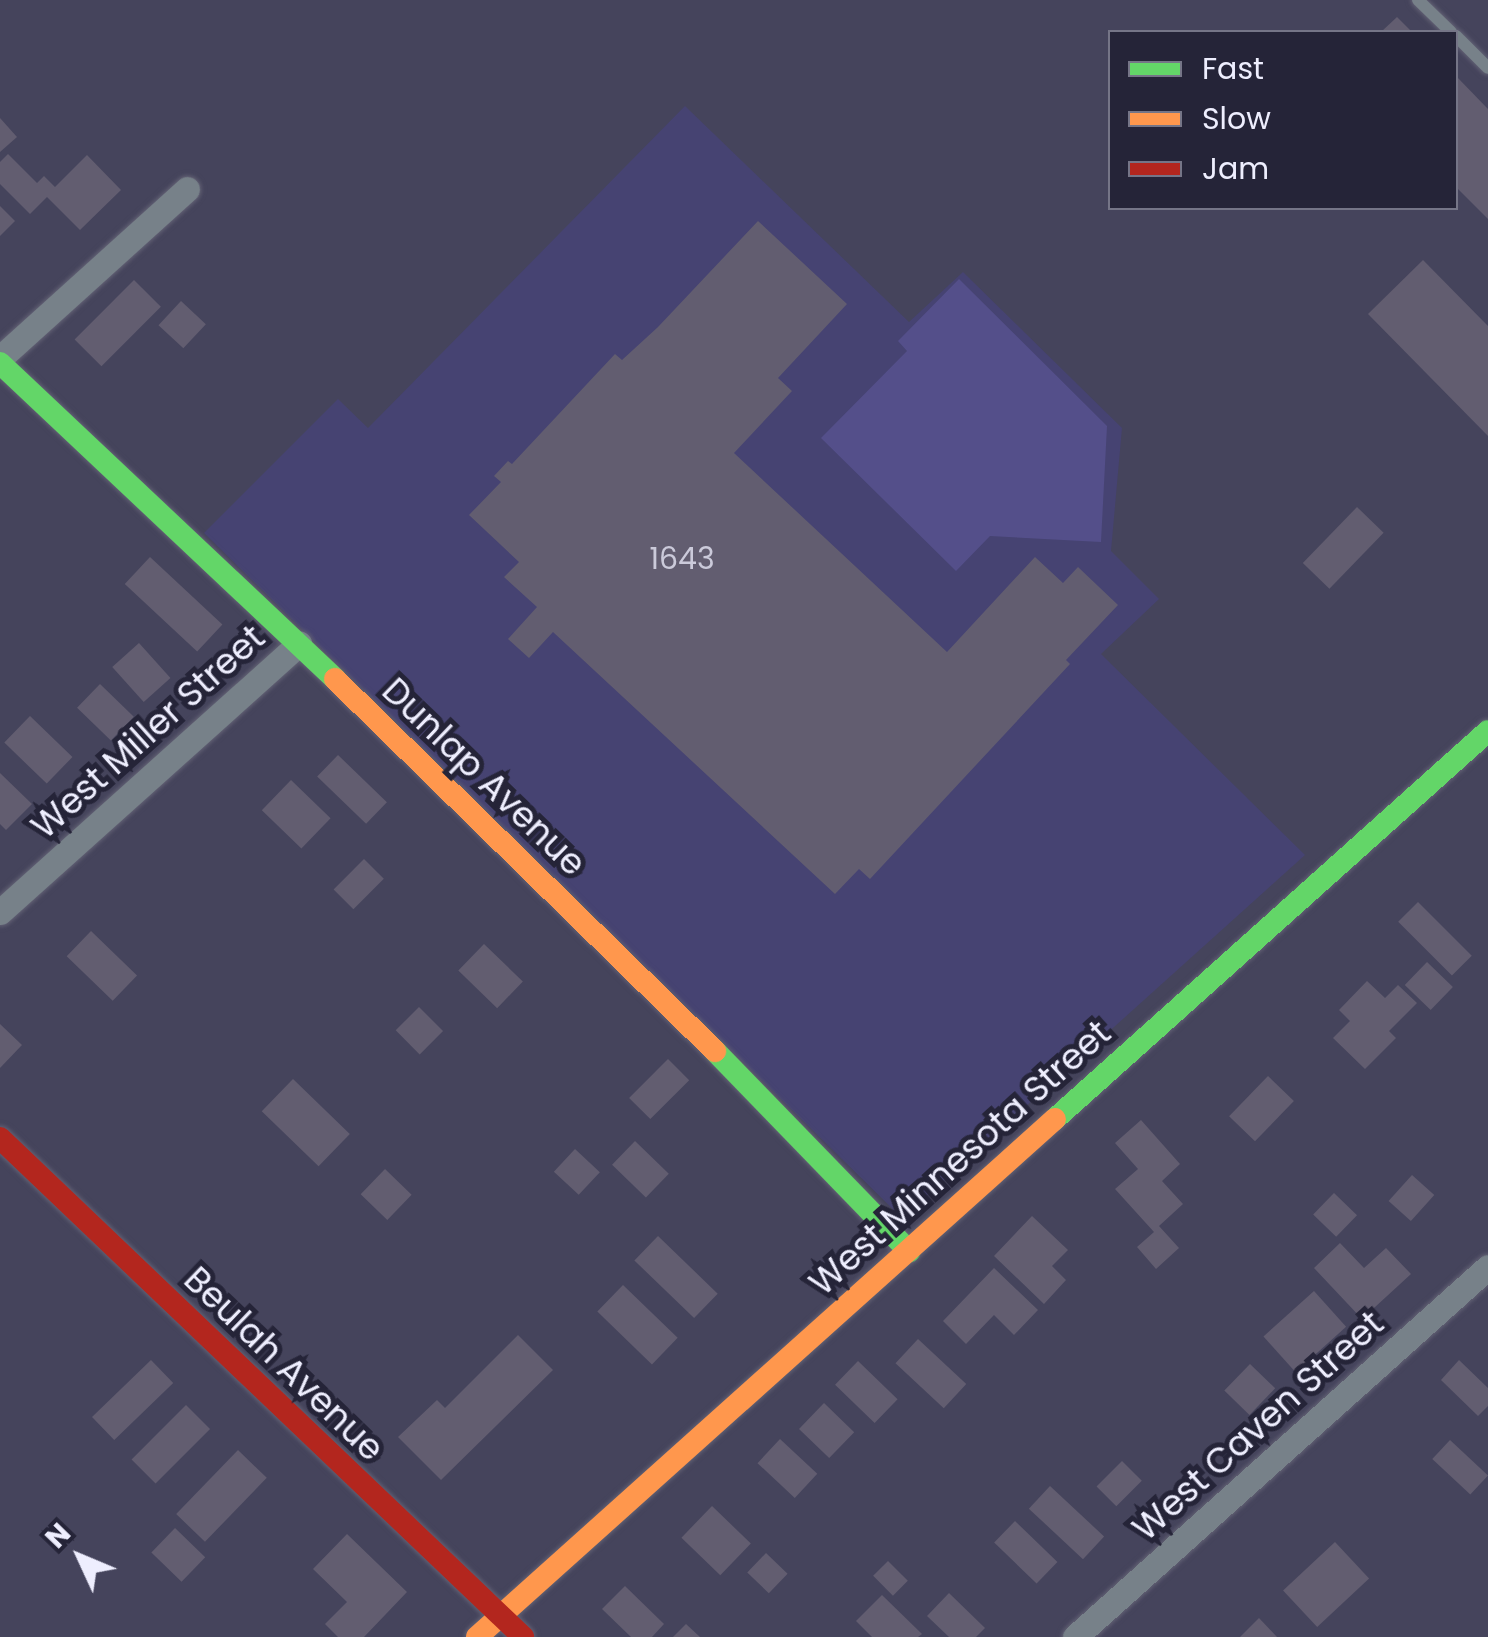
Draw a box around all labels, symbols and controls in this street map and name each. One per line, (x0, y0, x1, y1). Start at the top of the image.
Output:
legend (1108, 30, 1458, 210)
text: Fast (1202, 47, 1264, 90)
text: Slow (1202, 97, 1271, 140)
text: Jam (1202, 147, 1269, 190)
house number: 1643 (649, 541, 715, 577)
street label: West Miller Street (23, 616, 273, 848)
street label: Dunlap Avenue (374, 669, 594, 885)
street label: West Minnesota Street (801, 1012, 1119, 1304)
street label: Beulah Avenue (176, 1258, 392, 1470)
street label: West Caven Street (1124, 1303, 1392, 1549)
north arrow (30, 1507, 130, 1607)
text: N (37, 1515, 79, 1557)

